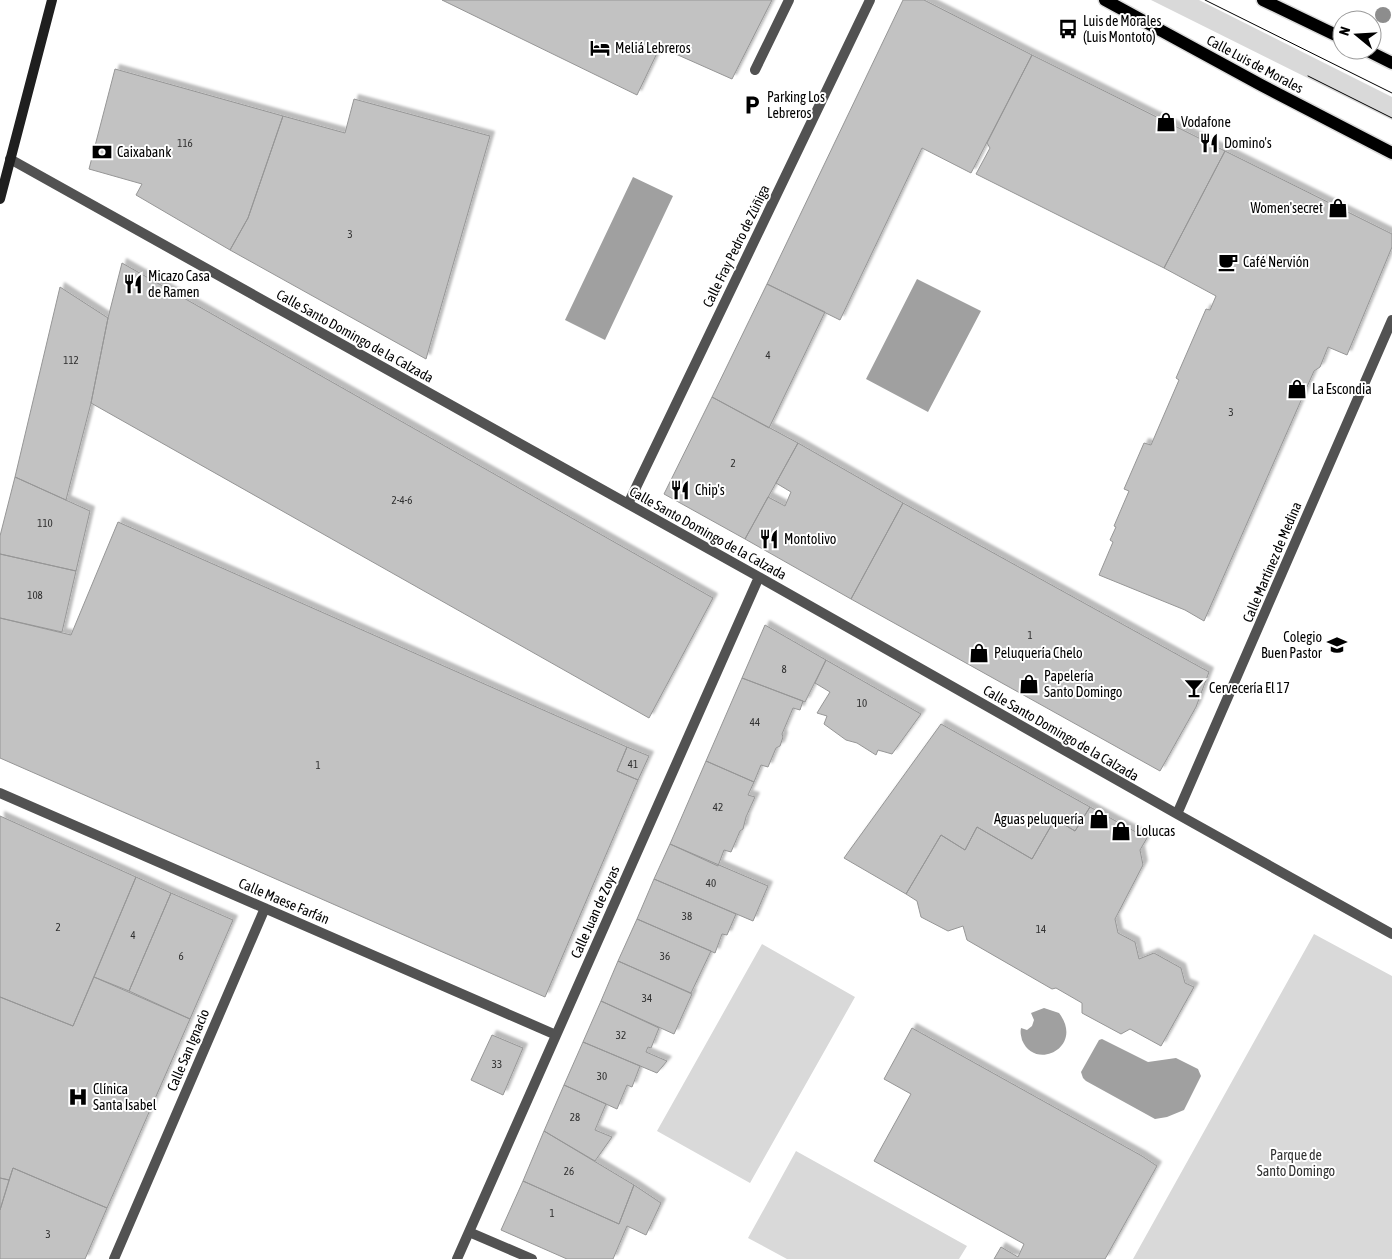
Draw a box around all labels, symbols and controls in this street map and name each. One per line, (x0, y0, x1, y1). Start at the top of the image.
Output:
north arrow (1332, 10, 1382, 60)
place label: Luis de Morales (Luis Montoto) (1083, 13, 1161, 45)
bus stop icon: Luis de Morales (Luis Montoto) (1057, 18, 1079, 40)
text: N (1336, 25, 1354, 37)
street label: Calle Luis de Morales (1204, 32, 1306, 96)
hotel icon: Meliá Lebreros (589, 37, 611, 59)
place label: Meliá Lebreros (615, 40, 691, 56)
place label: Parking Los Lebreros (767, 89, 825, 121)
parking icon: Parking Los Lebreros (741, 94, 763, 116)
shop icon: Vodafone (1155, 111, 1177, 133)
place label: Vodafone (1181, 114, 1231, 130)
restaurant icon: Domino's (1198, 132, 1220, 154)
place label: Domino's (1224, 135, 1272, 151)
house number: 116 (177, 137, 193, 149)
bank icon: Caixabank (91, 141, 113, 163)
place label: Caixabank (117, 144, 171, 160)
street label: Calle Fray Pedro de Zúñiga (699, 182, 773, 310)
shop icon: Women'secret (1327, 197, 1349, 219)
place label: Women'secret (1251, 200, 1323, 216)
house number: 3 (347, 228, 353, 240)
cafe icon: Café Nervión (1217, 251, 1239, 273)
place label: Café Nervión (1243, 254, 1309, 270)
place label: Micazo Casa de Ramen (148, 268, 210, 300)
restaurant icon: Micazo Casa de Ramen (122, 273, 144, 295)
street label: Calle Santo Domingo de la Calzada (274, 286, 436, 386)
house number: 4 (765, 349, 771, 361)
house number: 112 (63, 354, 79, 366)
shop icon: La Escondia (1286, 378, 1308, 400)
place label: La Escondia (1312, 381, 1372, 397)
house number: 3 (1228, 406, 1234, 418)
house number: 2 (730, 457, 736, 469)
restaurant icon: Chip's (669, 479, 691, 501)
place label: Chip's (695, 482, 725, 498)
street label: Calle Santo Domingo de la Calzada (627, 483, 789, 583)
house number: 2-4-6 (391, 494, 413, 506)
street label: Calle Martínez de Medina (1239, 499, 1305, 625)
house number: 110 (37, 517, 53, 529)
restaurant icon: Montolivo (758, 528, 780, 550)
place label: Montolivo (784, 531, 836, 547)
house number: 108 (27, 589, 43, 601)
house number: 1 (1027, 629, 1033, 641)
place label: Colegio Buen Pastor (1261, 629, 1323, 661)
school or university icon: Colegio Buen Pastor (1326, 634, 1348, 656)
shop icon: Peluquería Chelo (968, 642, 990, 664)
place label: Peluquería Chelo (994, 645, 1083, 661)
house number: 8 (781, 663, 787, 675)
place label: Papelería Santo Domingo (1044, 668, 1122, 700)
shop icon: Papelería Santo Domingo (1018, 673, 1040, 695)
bar icon: Cervecería El 17 (1183, 677, 1205, 699)
place label: Cervecería El 17 (1209, 680, 1290, 696)
street label: Calle Santo Domingo de la Calzada (980, 682, 1142, 784)
house number: 10 (857, 697, 867, 709)
house number: 44 (750, 716, 760, 728)
house number: 41 (628, 758, 638, 770)
house number: 1 (315, 759, 321, 771)
house number: 42 (713, 801, 723, 813)
shop icon: Aguas peluquería (1088, 808, 1110, 830)
place label: Aguas peluquería (994, 811, 1084, 827)
shop icon: Lolucas (1110, 820, 1132, 842)
place label: Lolucas (1136, 823, 1175, 839)
street label: Calle Juan de Zoyas (567, 863, 623, 961)
street label: Calle Maese Farfán (236, 875, 332, 927)
house number: 40 (706, 877, 716, 889)
house number: 38 (682, 910, 692, 922)
house number: 2 (55, 921, 61, 933)
house number: 14 (1036, 923, 1046, 935)
house number: 4 (130, 929, 136, 941)
house number: 6 (178, 950, 184, 962)
house number: 36 (660, 950, 670, 962)
house number: 34 (642, 992, 652, 1004)
street label: Calle San Ignacio (164, 1007, 212, 1093)
house number: 32 (616, 1029, 626, 1041)
house number: 33 (492, 1058, 502, 1070)
house number: 30 (597, 1070, 607, 1082)
place label: Clínica Santa Isabel (93, 1081, 157, 1113)
hospital icon: Clínica Santa Isabel (67, 1086, 89, 1108)
house number: 28 (570, 1111, 580, 1123)
park label: Parque de Santo Domingo (1257, 1147, 1335, 1179)
house number: 26 (564, 1165, 574, 1177)
house number: 1 (549, 1207, 555, 1219)
house number: 3 (45, 1228, 51, 1240)

